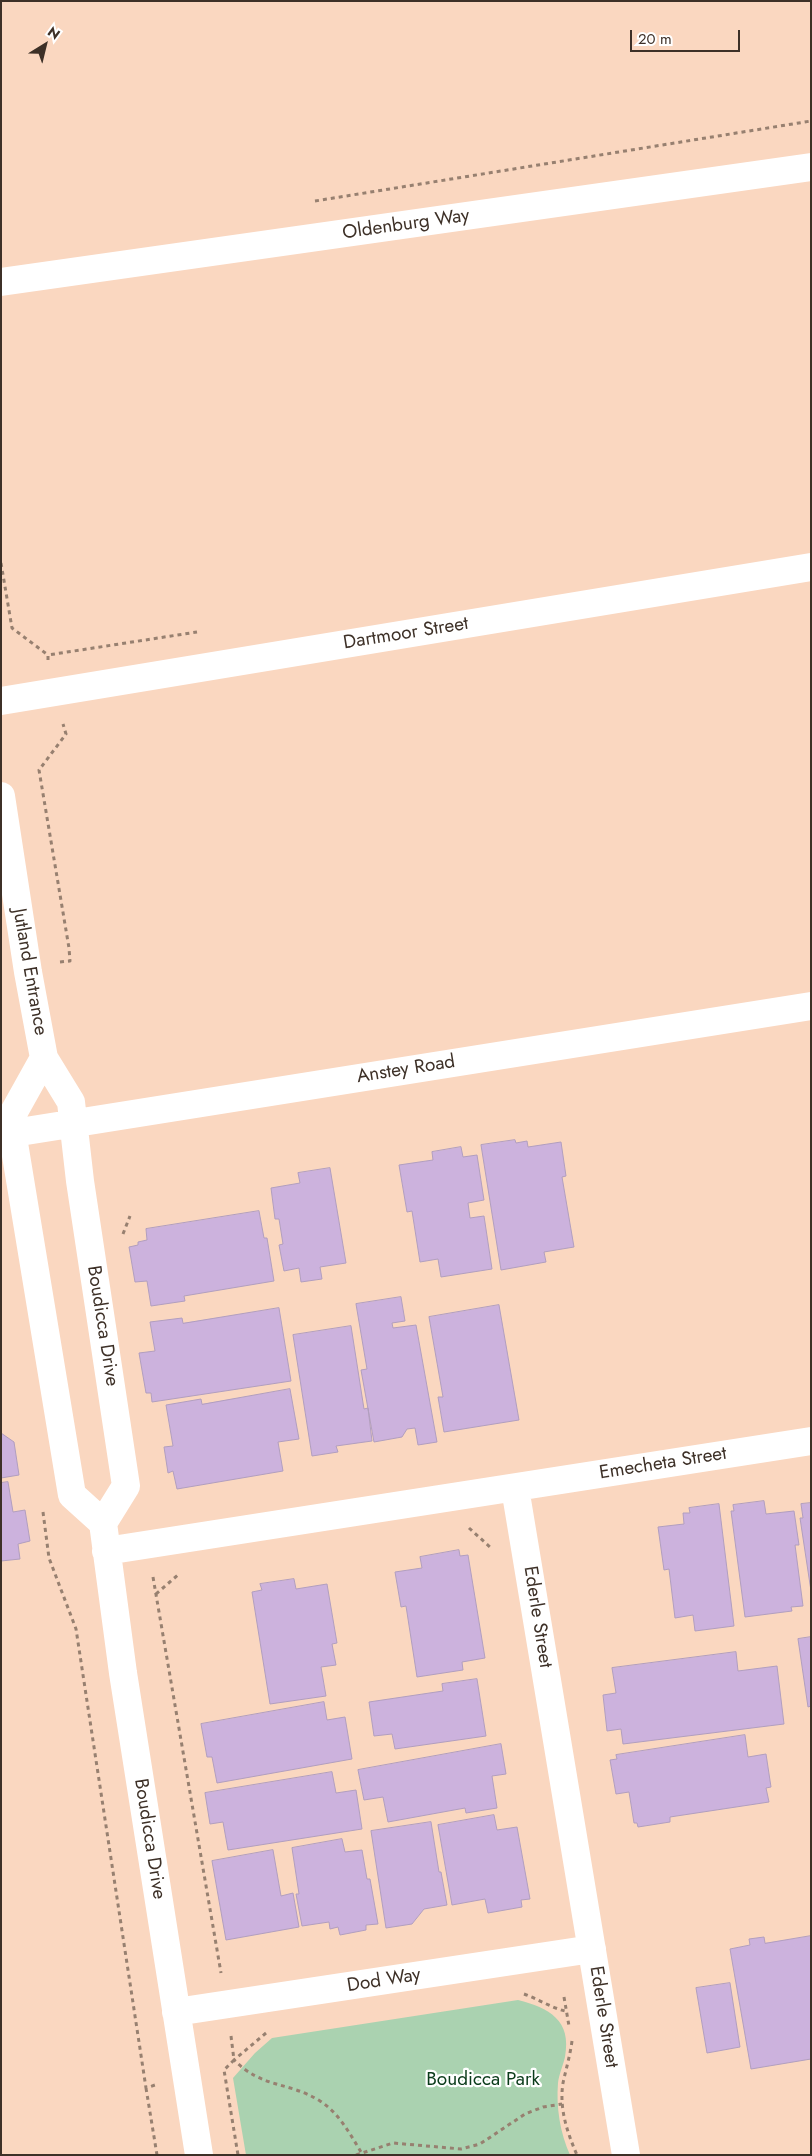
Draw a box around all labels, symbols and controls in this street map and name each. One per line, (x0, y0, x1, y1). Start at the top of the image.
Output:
north arrow (20, 20, 70, 70)
scale bar (632, 20, 742, 52)
text: N (43, 22, 64, 44)
text: 20 m (638, 28, 672, 50)
street label: Oldenburg Way (341, 205, 471, 245)
street label: Dartmoor Street (342, 613, 470, 655)
street label: Jutland Entrance (7, 907, 51, 1037)
street label: Anstey Road (355, 1051, 457, 1089)
street label: Boudicca Drive (81, 1264, 123, 1388)
street label: Emecheta Street (598, 1443, 728, 1485)
street label: Ederle Street (518, 1564, 556, 1670)
street label: Boudicca Drive (128, 1777, 170, 1901)
street label: Dod Way (346, 1964, 422, 1998)
street label: Ederle Street (584, 1964, 622, 2070)
park label: Boudicca Park (426, 2069, 540, 2091)

